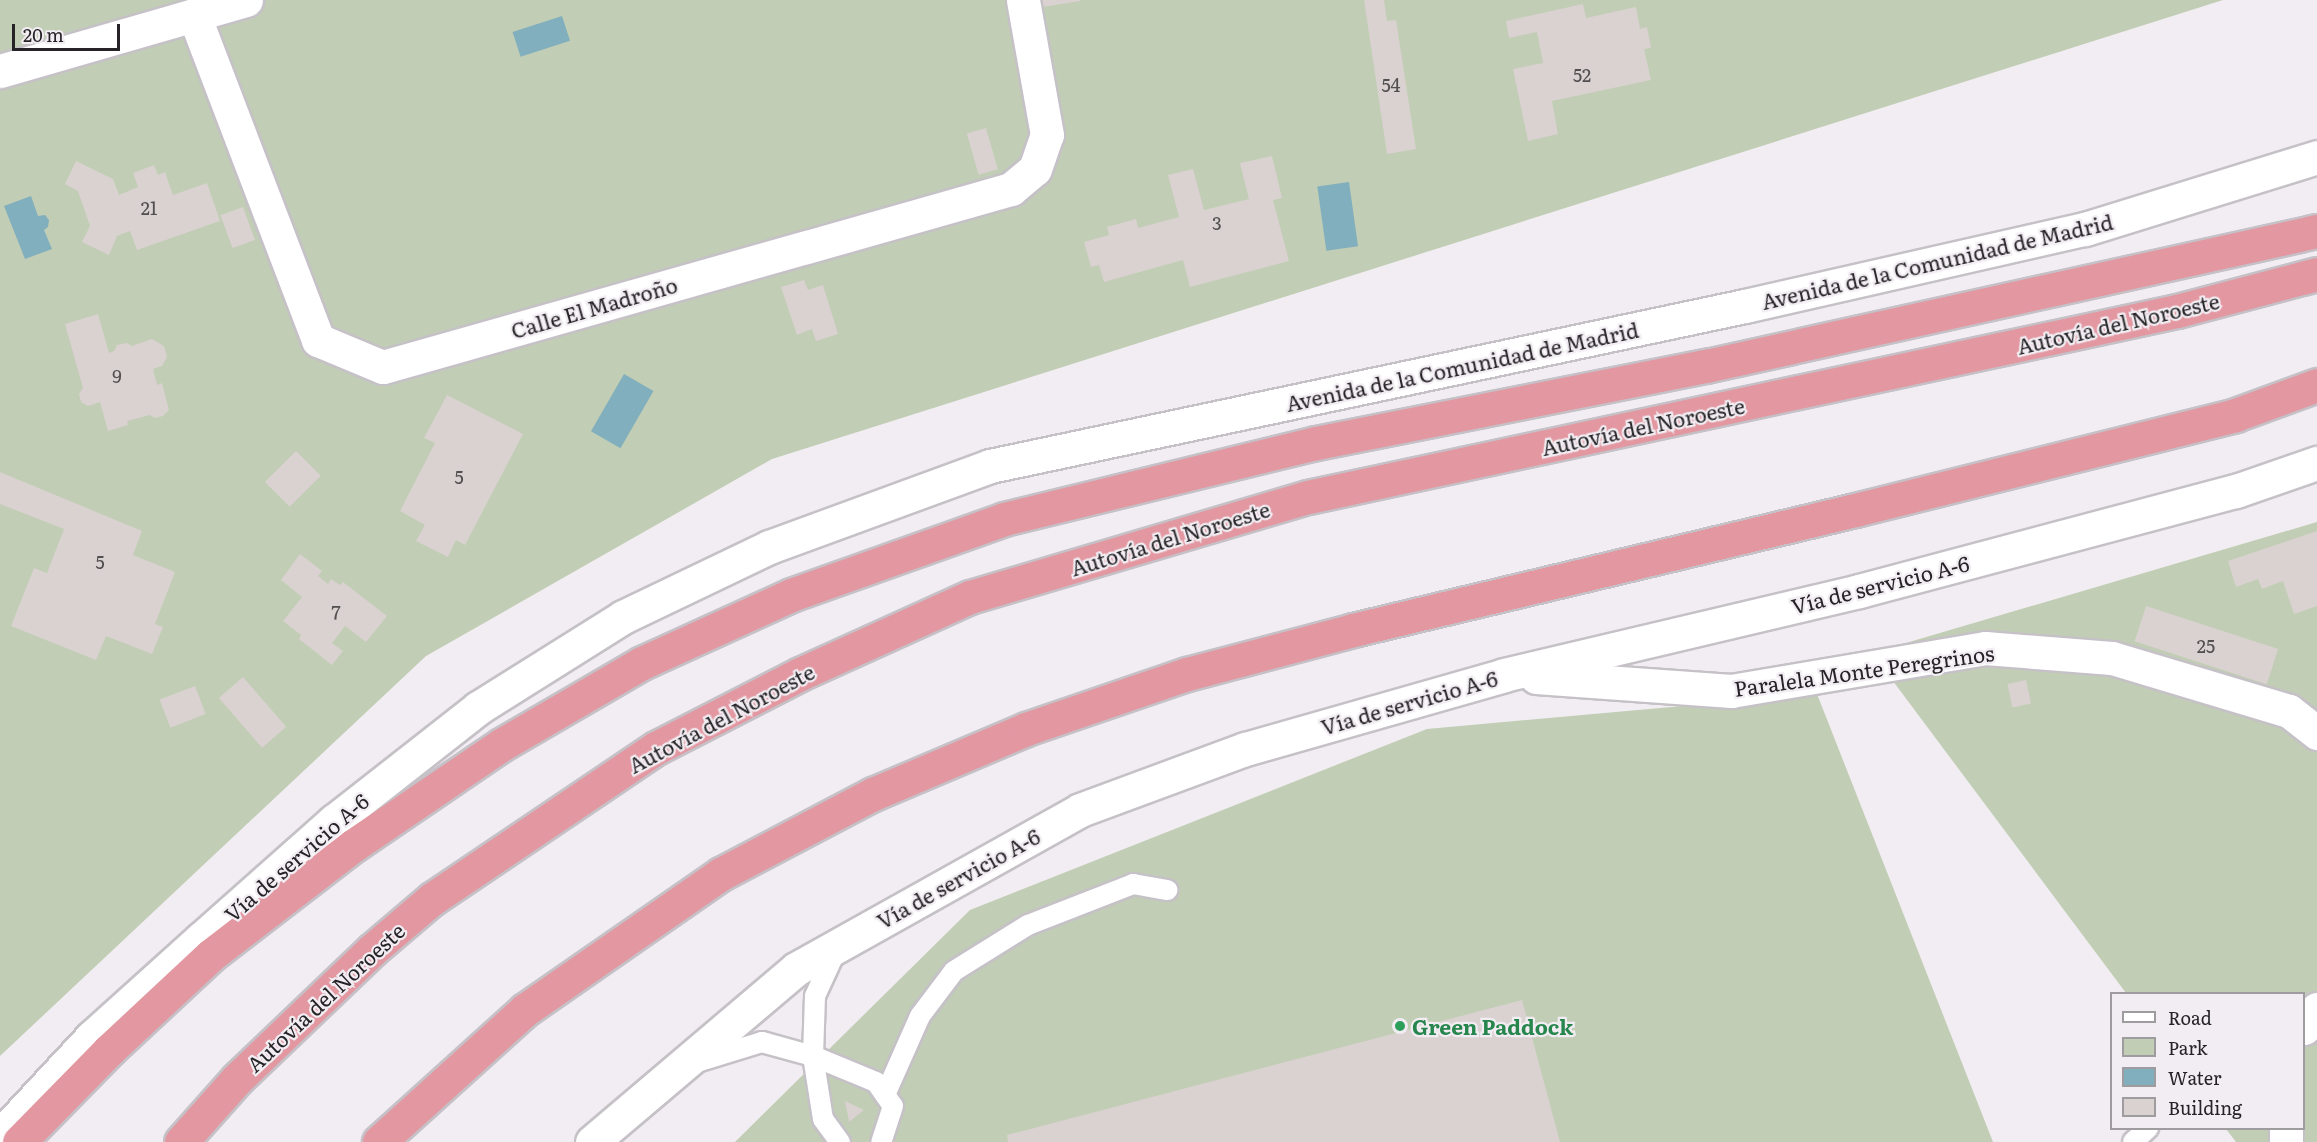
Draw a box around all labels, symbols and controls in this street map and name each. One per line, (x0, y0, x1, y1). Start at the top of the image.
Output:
scale bar (15, 12, 123, 50)
text: 20 m (23, 21, 64, 48)
house number: 52 (1573, 64, 1591, 86)
house number: 54 (1381, 74, 1401, 96)
house number: 21 (141, 197, 157, 219)
street label: Avenida de la Comunidad de Madrid (1759, 208, 2115, 314)
house number: 3 (1212, 212, 1222, 234)
street label: Calle El Madroño (508, 271, 680, 343)
street label: Autovía del Noroeste (2014, 287, 2222, 359)
street label: Avenida de la Comunidad de Madrid (1283, 316, 1641, 416)
house number: 9 (112, 365, 122, 387)
street label: Autovía del Noroeste (1539, 392, 1747, 460)
house number: 5 (454, 466, 464, 488)
street label: Autovía del Noroeste (1067, 496, 1273, 580)
street label: Vía de servicio A-6 (1788, 550, 1972, 618)
house number: 5 (95, 551, 105, 573)
house number: 7 (331, 601, 341, 623)
house number: 25 (2197, 635, 2215, 657)
street label: Paralela Monte Peregrinos (1732, 639, 1996, 701)
street label: Autovía del Noroeste (624, 658, 818, 778)
street label: Vía de servicio A-6 (1318, 665, 1500, 739)
street label: Vía de servicio A-6 (219, 788, 373, 926)
street label: Vía de servicio A-6 (872, 823, 1044, 933)
street label: Autovía del Noroeste (241, 917, 409, 1077)
legend (2110, 992, 2305, 1130)
text: Road (2168, 1004, 2212, 1031)
place label: Green Paddock (1412, 1013, 1573, 1039)
marker: Green Paddock (1393, 1019, 1407, 1033)
text: Park (2168, 1034, 2207, 1061)
text: Water (2168, 1064, 2221, 1091)
text: Building (2168, 1094, 2242, 1121)

